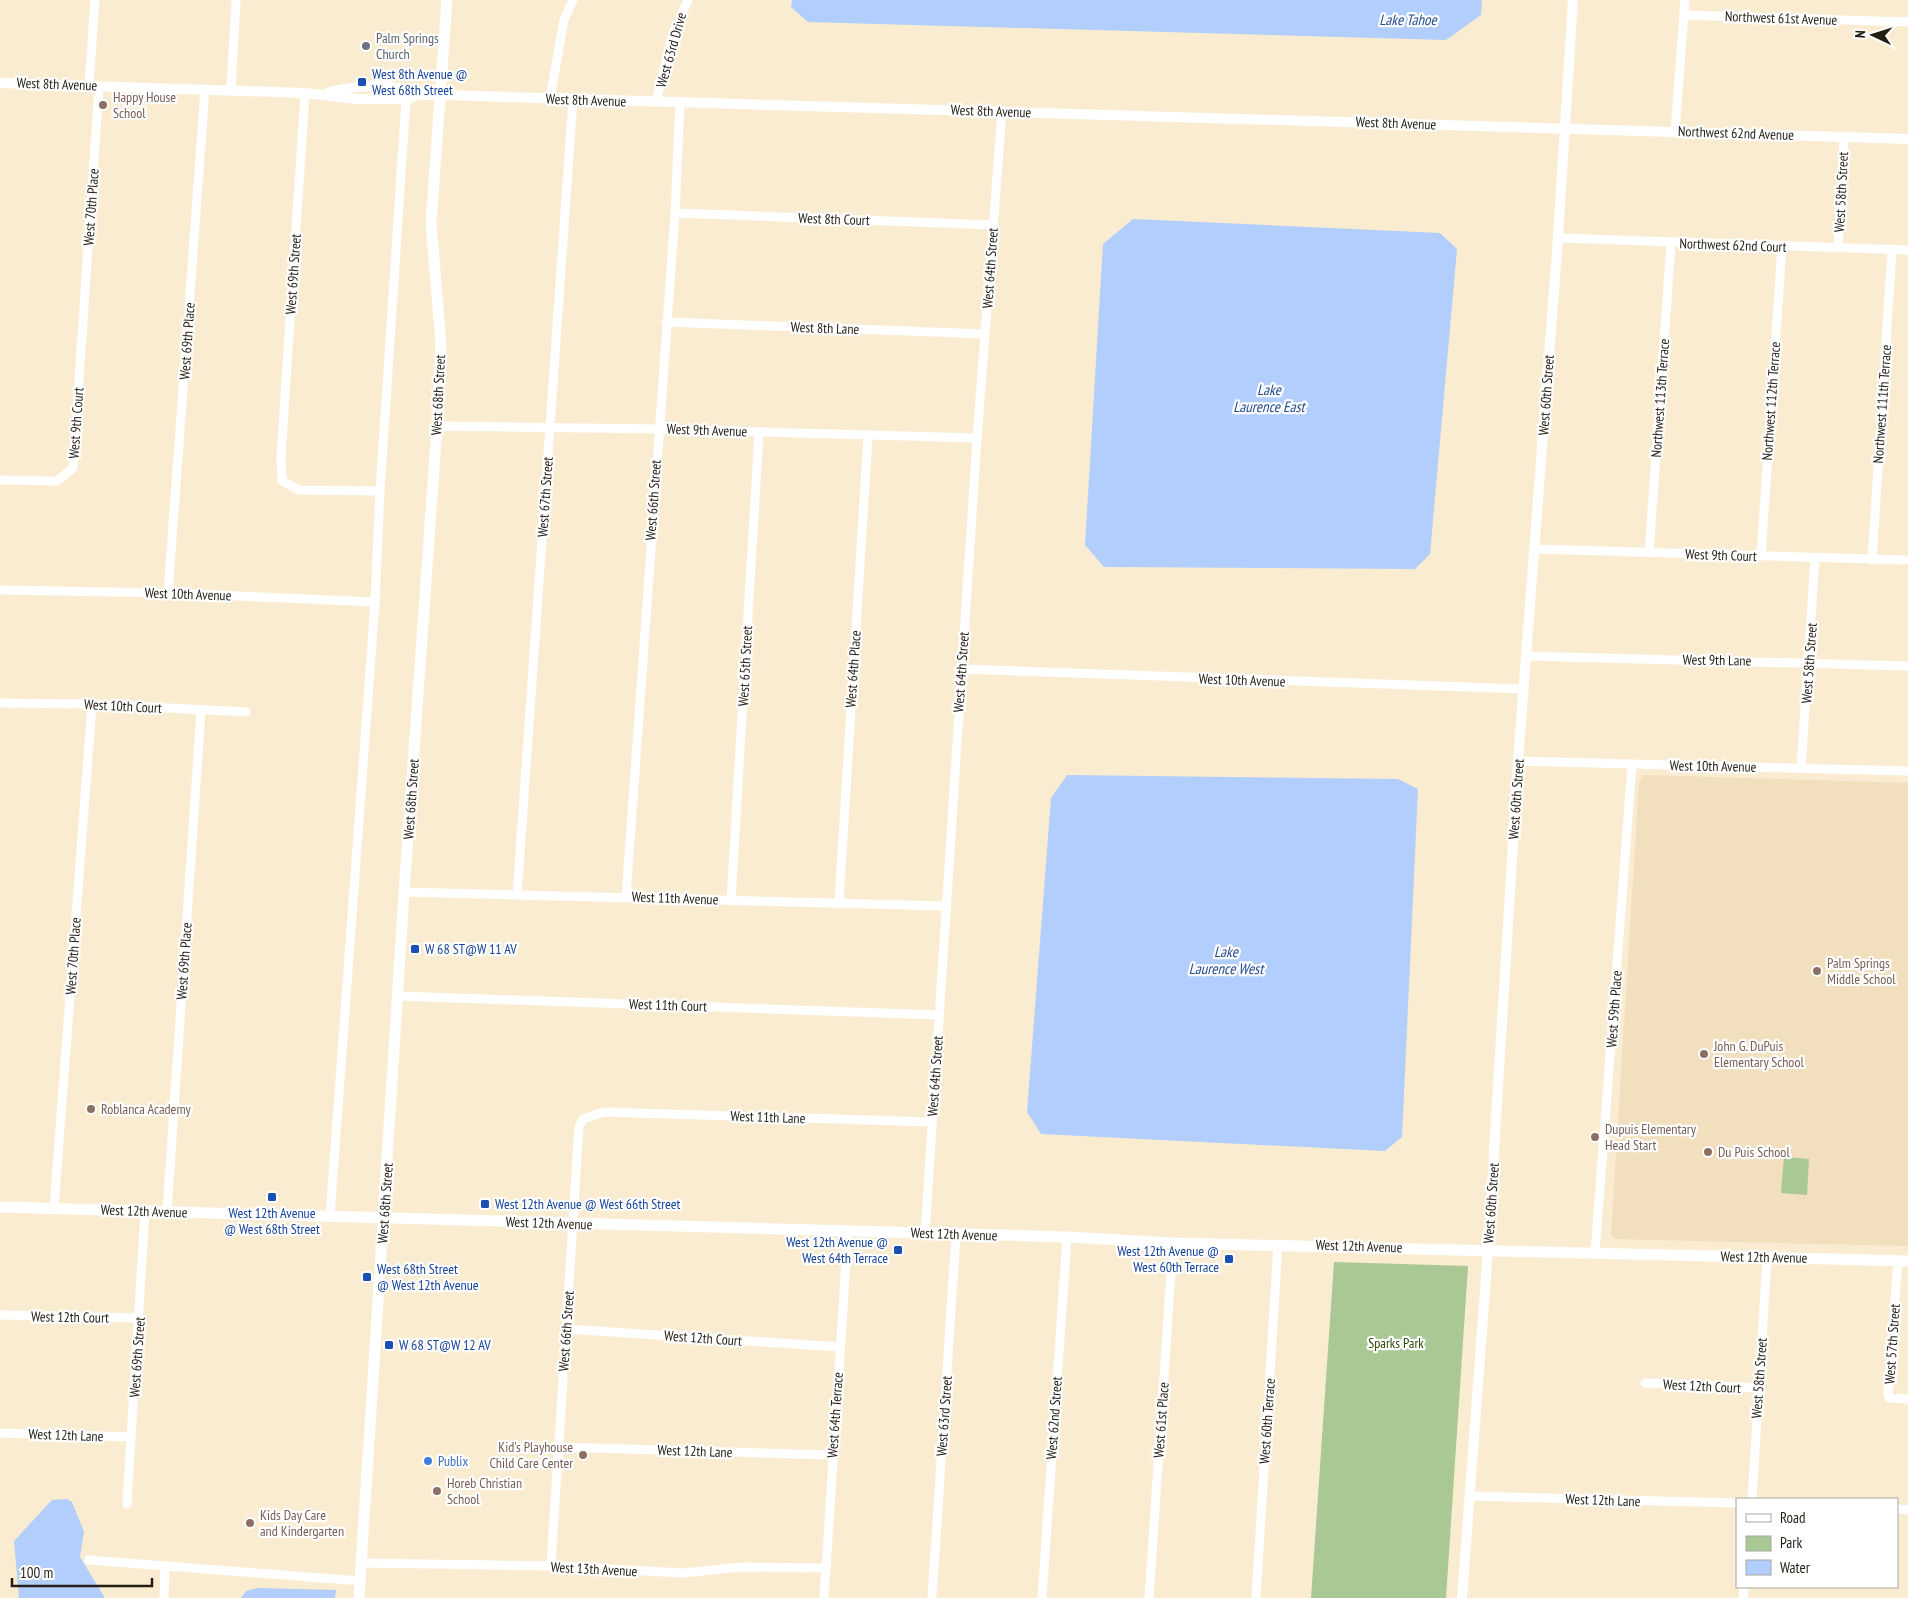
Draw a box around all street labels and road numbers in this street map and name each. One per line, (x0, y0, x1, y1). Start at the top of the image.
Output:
street label: Northwest 61st Avenue (1725, 7, 1838, 29)
street label: West 63rd Drive (652, 10, 690, 90)
street label: West 8th Avenue (16, 74, 98, 94)
street label: West 8th Avenue (545, 90, 627, 110)
street label: West 8th Avenue (950, 101, 1032, 121)
street label: West 8th Avenue (1355, 113, 1437, 133)
street label: Northwest 62nd Avenue (1678, 122, 1795, 144)
street label: West 58th Street (1830, 151, 1852, 233)
street label: West 70th Place (79, 167, 103, 246)
street label: West 8th Court (798, 209, 870, 229)
street label: West 64th Street (978, 227, 1002, 309)
street label: West 69th Street (281, 233, 305, 315)
street label: Northwest 62nd Court (1679, 234, 1787, 256)
street label: West 69th Place (175, 301, 199, 380)
street label: West 8th Lane (790, 318, 860, 338)
street label: Northwest 113th Terrace (1647, 338, 1673, 458)
street label: Northwest 112th Terrace (1758, 341, 1784, 461)
street label: Northwest 111th Terrace (1869, 344, 1895, 464)
street label: West 68th Street (427, 354, 449, 436)
street label: West 60th Street (1534, 354, 1558, 436)
street label: West 9th Court (65, 386, 87, 459)
street label: West 9th Avenue (666, 420, 748, 440)
street label: West 67th Street (533, 456, 557, 538)
street label: West 66th Street (641, 459, 665, 541)
street label: West 9th Court (1685, 545, 1757, 565)
street label: West 10th Avenue (144, 583, 232, 605)
street label: West 58th Street (1797, 622, 1821, 704)
street label: West 65th Street (734, 625, 756, 707)
street label: West 64th Place (841, 629, 865, 708)
street label: West 64th Street (949, 631, 973, 713)
street label: West 9th Lane (1683, 650, 1752, 670)
street label: West 10th Avenue (1198, 669, 1286, 691)
street label: West 10th Court (84, 695, 163, 717)
street label: West 10th Avenue (1669, 756, 1757, 776)
street label: West 68th Street (399, 758, 423, 840)
street label: West 60th Street (1504, 758, 1528, 840)
street label: West 11th Avenue (631, 887, 719, 909)
street label: West 70th Place (61, 916, 85, 995)
street label: West 69th Place (172, 921, 196, 1000)
street label: West 59th Place (1602, 969, 1626, 1048)
street label: West 11th Court (629, 995, 707, 1015)
street label: West 64th Street (923, 1035, 947, 1117)
street label: West 11th Lane (730, 1107, 806, 1127)
street label: West 68th Street (373, 1162, 397, 1244)
street label: West 60th Street (1479, 1162, 1503, 1244)
street label: West 12th Avenue (100, 1200, 188, 1222)
street label: West 12th Avenue (505, 1212, 593, 1234)
street label: West 12th Avenue (910, 1223, 998, 1245)
street label: West 12th Avenue (1315, 1235, 1403, 1257)
street label: West 12th Avenue (1720, 1247, 1808, 1267)
street label: West 66th Street (554, 1290, 578, 1372)
street label: West 57th Street (1880, 1303, 1904, 1385)
street label: West 12th Court (31, 1307, 109, 1327)
street label: West 69th Street (125, 1316, 149, 1398)
street label: West 12th Court (663, 1326, 743, 1350)
street label: West 58th Street (1747, 1337, 1771, 1419)
street label: West 64th Terrace (823, 1371, 847, 1458)
street label: West 63rd Street (932, 1375, 956, 1457)
street label: West 12th Court (1663, 1375, 1742, 1397)
street label: West 62nd Street (1042, 1376, 1066, 1460)
street label: West 60th Terrace (1255, 1377, 1279, 1464)
street label: West 61st Place (1149, 1381, 1173, 1459)
street label: West 12th Lane (28, 1425, 104, 1445)
street label: West 12th Lane (657, 1441, 733, 1461)
street label: West 12th Lane (1565, 1490, 1641, 1510)
street label: West 13th Avenue (550, 1558, 638, 1580)

